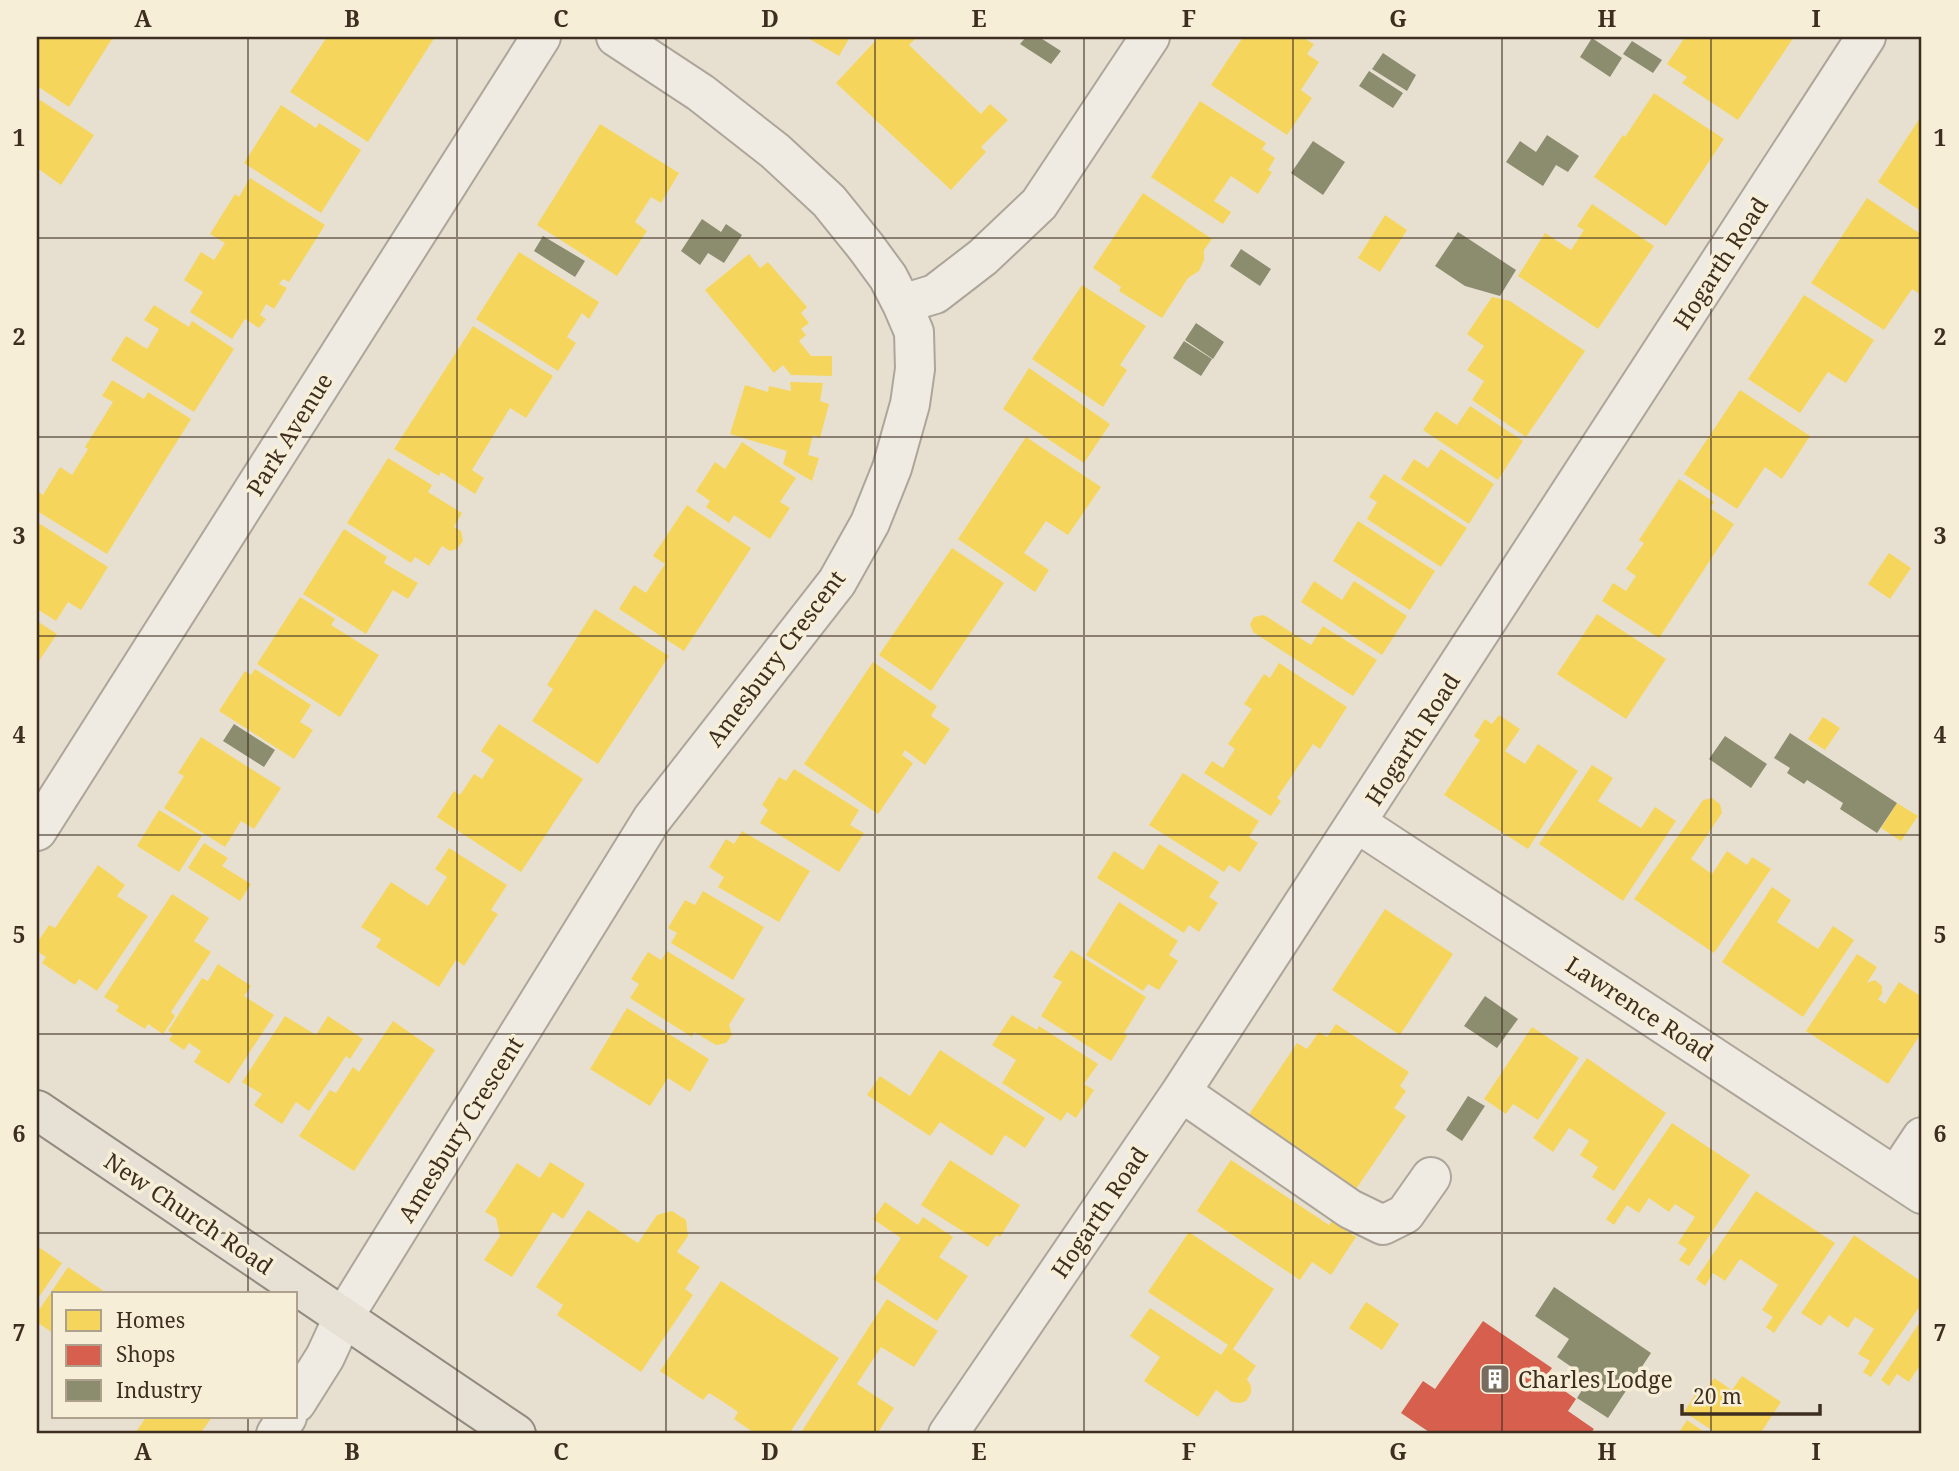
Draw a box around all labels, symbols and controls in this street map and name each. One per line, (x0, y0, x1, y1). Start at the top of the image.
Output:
text: A (134, 2, 152, 34)
text: B (344, 2, 360, 34)
text: C (553, 2, 569, 34)
text: D (761, 2, 779, 34)
text: E (971, 2, 987, 34)
text: F (1182, 2, 1196, 34)
text: G (1389, 2, 1407, 34)
text: H (1598, 2, 1617, 34)
text: I (1811, 2, 1821, 34)
text: 1 (13, 121, 26, 153)
text: 1 (1934, 121, 1947, 153)
street label: Hogarth Road (1665, 191, 1775, 335)
text: 2 (13, 320, 26, 352)
text: 2 (1934, 320, 1947, 352)
street label: Park Avenue (239, 366, 339, 502)
text: 3 (13, 519, 26, 551)
text: 3 (1934, 519, 1947, 551)
street label: Amesbury Crescent (698, 563, 852, 753)
street label: Hogarth Road (1357, 667, 1467, 811)
text: 4 (13, 718, 26, 750)
text: 4 (1934, 718, 1947, 750)
text: 5 (13, 918, 26, 950)
text: 5 (1934, 918, 1947, 950)
street label: Lawrence Road (1560, 948, 1720, 1068)
street label: Amesbury Crescent (390, 1030, 530, 1228)
text: 6 (13, 1117, 26, 1149)
text: 6 (1934, 1117, 1947, 1149)
street label: Hogarth Road (1043, 1140, 1155, 1284)
street label: New Church Road (98, 1145, 280, 1281)
legend (52, 1292, 298, 1418)
text: Homes (116, 1306, 185, 1334)
text: 7 (13, 1316, 26, 1348)
text: 7 (1934, 1316, 1947, 1348)
text: Shops (116, 1340, 175, 1368)
building icon: Charles Lodge (1478, 1362, 1512, 1396)
place label: Charles Lodge (1518, 1363, 1673, 1395)
scale bar (1682, 1373, 1821, 1417)
text: Industry (116, 1376, 202, 1404)
text: 20 m (1693, 1382, 1742, 1410)
text: A (134, 1435, 152, 1467)
text: B (344, 1435, 360, 1467)
text: C (553, 1435, 569, 1467)
text: D (761, 1435, 779, 1467)
text: E (971, 1435, 987, 1467)
text: F (1182, 1435, 1196, 1467)
text: G (1389, 1435, 1407, 1467)
text: H (1598, 1435, 1617, 1467)
text: I (1811, 1435, 1821, 1467)

